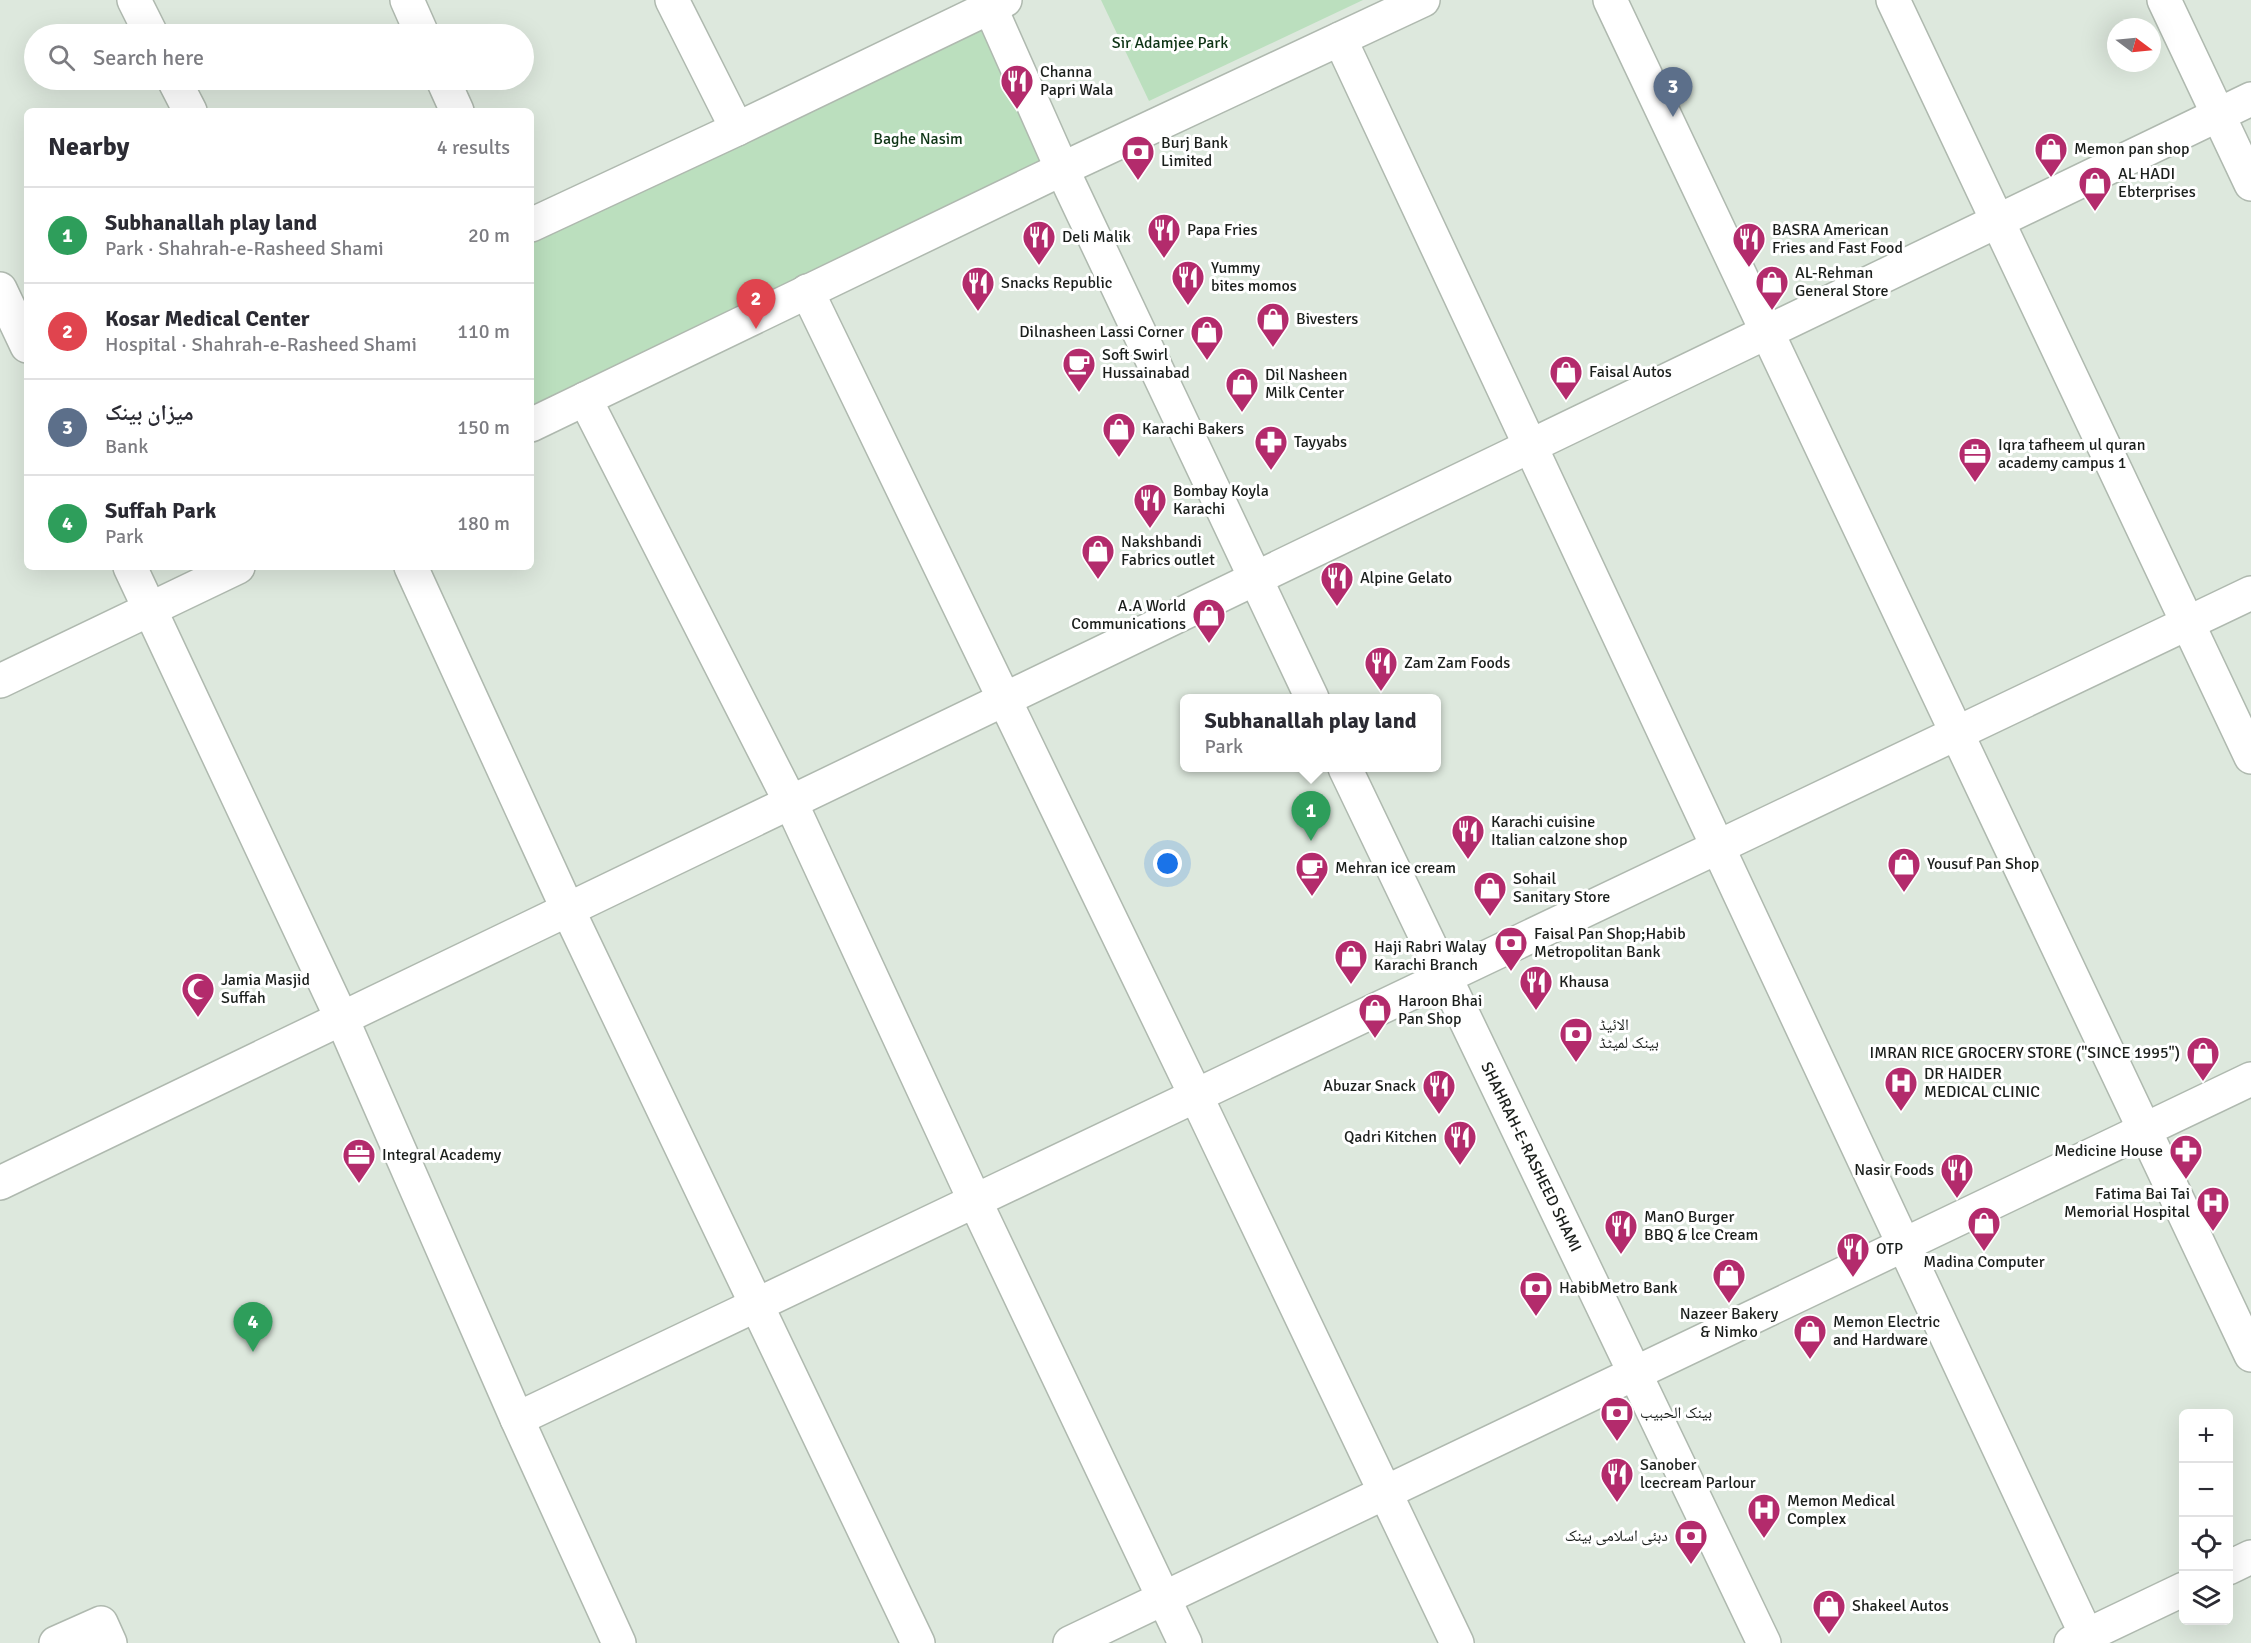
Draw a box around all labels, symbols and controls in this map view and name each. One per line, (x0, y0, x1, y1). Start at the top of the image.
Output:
north arrow (2107, 18, 2161, 72)
search box (24, 24, 534, 90)
park label: Sir Adamjee Park (1112, 33, 1228, 53)
icon: search (45, 41, 78, 74)
text: Search here (93, 44, 204, 71)
place label: Channa Papri Wala (1040, 62, 1113, 100)
restaurant icon: Channa Papri Wala (999, 63, 1035, 110)
pin: 3 (1654, 68, 1692, 117)
park label: Baghe Nasim (873, 129, 963, 149)
text: Nearby (48, 131, 129, 163)
shop icon: Memon pan shop (2033, 131, 2069, 178)
place label: Burj Bank Limited (1161, 133, 1228, 171)
bank icon: Burj Bank Limited (1120, 134, 1156, 181)
text: 4 results (437, 135, 510, 160)
place label: Memon pan shop (2074, 139, 2190, 159)
place label: AL HADI Ebterprises (2118, 164, 2196, 202)
shop icon: AL HADI Ebterprises (2077, 165, 2113, 212)
text: Subhanallah play land (105, 209, 317, 236)
restaurant icon: Papa Fries (1146, 212, 1182, 259)
restaurant icon: Deli Malik (1021, 219, 1057, 266)
place label: Papa Fries (1187, 220, 1257, 240)
place label: BASRA American Fries and Fast Food (1772, 220, 1903, 258)
restaurant icon: BASRA American Fries and Fast Food (1731, 221, 1767, 268)
text: 1 (62, 223, 73, 248)
text: 20 m (468, 223, 510, 248)
place label: Deli Malik (1062, 227, 1131, 247)
text: Park · Shahrah-e-Rasheed Shami (105, 236, 384, 261)
place label: Yummy bites momos (1211, 258, 1297, 296)
restaurant icon: Yummy bites momos (1170, 259, 1206, 306)
place label: AL-Rehman General Store (1795, 263, 1888, 301)
shop icon: AL-Rehman General Store (1754, 264, 1790, 311)
restaurant icon: Snacks Republic (960, 265, 996, 312)
place label: Snacks Republic (1001, 273, 1112, 293)
pin: 2 (736, 280, 776, 329)
shop icon: Bivesters (1255, 301, 1291, 348)
text: Kosar Medical Center (105, 305, 310, 332)
place label: Bivesters (1296, 309, 1358, 329)
shop icon: Dilnasheen Lassi Corner (1189, 314, 1225, 361)
text: 2 (62, 319, 73, 344)
text: 110 m (457, 319, 510, 344)
place label: Dilnasheen Lassi Corner (1019, 322, 1184, 342)
text: Hospital · Shahrah-e-Rasheed Shami (105, 332, 417, 357)
place label: Soft Swirl Hussainabad (1102, 345, 1190, 383)
cafe icon: Soft Swirl Hussainabad (1061, 346, 1097, 393)
shop icon: Faisal Autos (1548, 354, 1584, 401)
place label: Faisal Autos (1589, 362, 1672, 382)
place label: Dil Nasheen Milk Center (1265, 365, 1347, 403)
shop icon: Dil Nasheen Milk Center (1224, 366, 1260, 413)
text: میزان بینک (105, 399, 194, 426)
shop icon: Karachi Bakers (1101, 411, 1137, 458)
text: 3 (62, 415, 73, 440)
text: 150 m (457, 415, 510, 440)
place label: Karachi Bakers (1142, 419, 1244, 439)
pharmacy icon: Tayyabs (1253, 424, 1289, 471)
place label: Tayyabs (1294, 432, 1347, 452)
text: Bank (105, 434, 148, 459)
place label: Iqra tafheem ul quran academy campus 1 (1998, 435, 2145, 473)
office icon: Iqra tafheem ul quran academy campus 1 (1957, 436, 1993, 483)
place label: Bombay Koyla Karachi (1173, 481, 1269, 519)
restaurant icon: Bombay Koyla Karachi (1132, 482, 1168, 529)
text: Suffah Park (105, 497, 216, 524)
text: 4 (62, 511, 73, 536)
text: 180 m (457, 511, 510, 536)
text: Park (105, 524, 143, 549)
place label: Nakshbandi Fabrics outlet (1121, 532, 1215, 570)
shop icon: Nakshbandi Fabrics outlet (1080, 533, 1116, 580)
restaurant icon: Alpine Gelato (1319, 560, 1355, 607)
place label: Alpine Gelato (1360, 568, 1452, 588)
place label: A.A World Communications (1071, 596, 1186, 634)
shop icon: A.A World Communications (1191, 597, 1227, 644)
restaurant icon: Zam Zam Foods (1363, 645, 1399, 692)
place label: Zam Zam Foods (1404, 653, 1510, 673)
popup (1180, 694, 1441, 772)
text: Subhanallah play land (1204, 707, 1417, 734)
text: Park (1204, 734, 1243, 759)
pin: 1 (1292, 792, 1330, 841)
place label: Karachi cuisine Italian calzone shop (1491, 812, 1627, 850)
restaurant icon: Karachi cuisine Italian calzone shop (1450, 813, 1486, 860)
shop icon: Yousuf Pan Shop (1886, 846, 1922, 893)
your location (1153, 849, 1182, 878)
cafe icon: Mehran ice cream (1294, 850, 1330, 897)
place label: Yousuf Pan Shop (1927, 854, 2039, 874)
place label: Mehran ice cream (1335, 858, 1456, 878)
place label: Sohail Sanitary Store (1513, 869, 1610, 907)
shop icon: Sohail Sanitary Store (1472, 870, 1508, 917)
place label: Faisal Pan Shop;Habib Metropolitan Bank (1534, 924, 1686, 962)
bank icon: Faisal Pan Shop;Habib Metropolitan Bank (1493, 925, 1529, 972)
place label: Haji Rabri Walay Karachi Branch (1374, 937, 1487, 975)
shop icon: Haji Rabri Walay Karachi Branch (1333, 938, 1369, 985)
restaurant icon: Khausa (1518, 964, 1554, 1011)
place label: Jamia Masjid Suffah (221, 970, 310, 1008)
mosque icon: Jamia Masjid Suffah (180, 971, 216, 1018)
place label: Khausa (1559, 972, 1609, 992)
place label: Haroon Bhai Pan Shop (1398, 991, 1482, 1029)
shop icon: Haroon Bhai Pan Shop (1357, 992, 1393, 1039)
place label: الائیڈ بینک لمیٹڈ (1599, 1015, 1659, 1053)
bank icon: الائیڈ بینک لمیٹڈ (1558, 1016, 1594, 1063)
shop icon: IMRAN RICE GROCERY STORE ("SINCE 1995") (2185, 1035, 2221, 1082)
place label: IMRAN RICE GROCERY STORE ("SINCE 1995") (1870, 1043, 2180, 1063)
street label: SHAHRAH-E-RASHEED SHAMI (1476, 1059, 1586, 1255)
place label: DR HAIDER MEDICAL CLINIC (1924, 1064, 2040, 1102)
hospital icon: DR HAIDER MEDICAL CLINIC (1883, 1065, 1919, 1112)
restaurant icon: Abuzar Snack (1421, 1068, 1457, 1115)
place label: Abuzar Snack (1323, 1076, 1416, 1096)
restaurant icon: Qadri Kitchen (1442, 1119, 1478, 1166)
place label: Qadri Kitchen (1344, 1127, 1437, 1147)
pharmacy icon: Medicine House (2168, 1133, 2204, 1180)
office icon: Integral Academy (341, 1137, 377, 1184)
place label: Medicine House (2054, 1141, 2163, 1161)
place label: Integral Academy (382, 1145, 502, 1165)
restaurant icon: Nasir Foods (1939, 1152, 1975, 1199)
place label: Nasir Foods (1854, 1160, 1934, 1180)
place label: Fatima Bai Tai Memorial Hospital (2064, 1184, 2190, 1222)
hospital icon: Fatima Bai Tai Memorial Hospital (2195, 1185, 2231, 1232)
shop icon: Madina Computer (1966, 1205, 2002, 1252)
place label: ManO Burger BBQ & lce Cream (1644, 1207, 1758, 1245)
restaurant icon: ManO Burger BBQ & lce Cream (1603, 1208, 1639, 1255)
restaurant icon: OTP (1835, 1231, 1871, 1278)
place label: OTP (1876, 1239, 1903, 1259)
place label: Madina Computer (1923, 1252, 2045, 1272)
shop icon: Nazeer Bakery & Nimko (1711, 1257, 1747, 1304)
bank icon: HabibMetro Bank (1518, 1270, 1554, 1317)
place label: HabibMetro Bank (1559, 1278, 1678, 1298)
pin: 4 (234, 1302, 272, 1352)
place label: Nazeer Bakery & Nimko (1680, 1304, 1779, 1342)
place label: Memon Electric and Hardware (1833, 1312, 1940, 1350)
shop icon: Memon Electric and Hardware (1792, 1313, 1828, 1360)
bank icon: بينک الحبيب (1599, 1395, 1635, 1442)
place label: بينک الحبيب (1640, 1403, 1712, 1423)
map controls (2179, 1409, 2233, 1625)
button: + (2179, 1409, 2233, 1463)
place label: Sanober lcecream Parlour (1640, 1455, 1756, 1493)
restaurant icon: Sanober lcecream Parlour (1599, 1456, 1635, 1503)
button: − (2179, 1463, 2233, 1517)
place label: Memon Medical Complex (1787, 1491, 1896, 1529)
hospital icon: Memon Medical Complex (1746, 1492, 1782, 1539)
button: locate (2179, 1517, 2233, 1571)
bank icon: دبئی اسلامی بینک (1673, 1518, 1709, 1565)
place label: دبئی اسلامی بینک (1565, 1526, 1668, 1546)
button: layers (2179, 1571, 2233, 1625)
shop icon: Shakeel Autos (1811, 1588, 1847, 1635)
place label: Shakeel Autos (1852, 1596, 1949, 1616)

